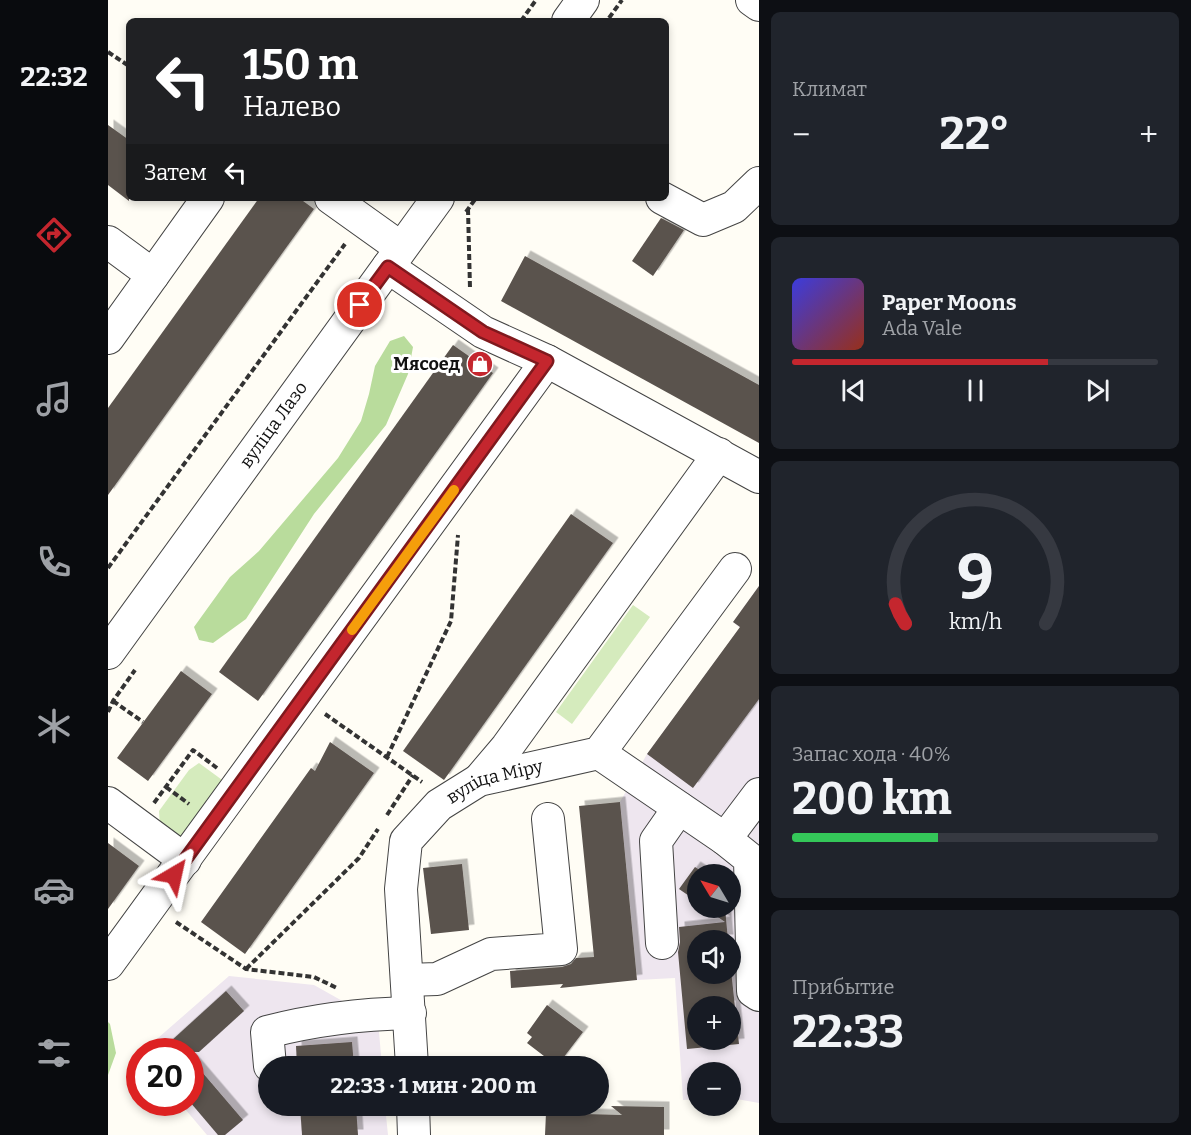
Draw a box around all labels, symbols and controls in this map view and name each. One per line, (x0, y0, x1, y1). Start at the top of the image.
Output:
text: 150 m (243, 40, 358, 90)
icon: left (144, 42, 222, 120)
text: 22:32 (20, 61, 88, 93)
text: Климат (792, 77, 867, 101)
text: Налево (243, 91, 341, 123)
text: 22° (939, 107, 1010, 161)
text: − (792, 115, 810, 155)
text: + (1139, 115, 1158, 155)
icon: left (219, 156, 252, 189)
text: Затем (144, 159, 207, 186)
icon: directions (33, 214, 75, 256)
pin (334, 279, 385, 330)
icon: arrive (343, 288, 376, 321)
text: Paper Moons (882, 289, 1017, 316)
text: Ada Vale (882, 316, 962, 340)
shop icon: Мясоед (465, 349, 495, 379)
place label: Мясоед (393, 353, 460, 375)
icon: previous (837, 374, 870, 407)
icon: pause (959, 374, 992, 407)
icon: next (1081, 374, 1114, 407)
street label: вуліца Лазо (235, 377, 312, 472)
icon: music (33, 378, 75, 420)
icon: phone (33, 541, 75, 583)
text: 9 (957, 541, 993, 616)
text: km/h (948, 610, 1002, 636)
icon: climate (33, 705, 75, 747)
text: Запас хода · 40% (792, 742, 951, 766)
street label: вуліца Міру (442, 755, 545, 809)
text: 200 km (792, 772, 952, 826)
position arrow (142, 843, 206, 907)
north arrow (687, 864, 741, 918)
map controls (687, 864, 741, 1116)
icon: car (33, 869, 75, 911)
button: sound (687, 930, 741, 984)
text: Прибытие (792, 975, 894, 999)
button: + (687, 996, 741, 1050)
text: 22:33 (792, 1005, 904, 1059)
icon: filters (33, 1032, 75, 1074)
speed limit sign: 20 (126, 1038, 204, 1116)
button: − (687, 1062, 741, 1116)
text: 22:33 · 1 мин · 200 m (331, 1072, 536, 1099)

